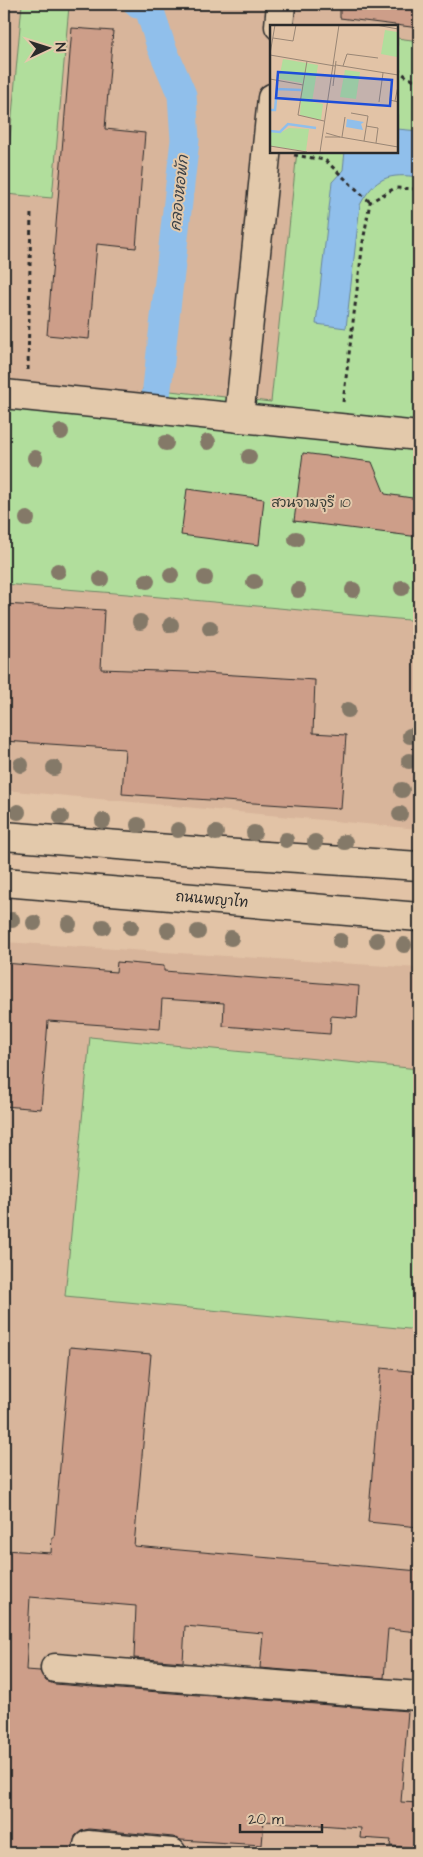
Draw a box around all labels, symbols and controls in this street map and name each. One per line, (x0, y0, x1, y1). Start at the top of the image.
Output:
north arrow (22, 22, 72, 72)
inset map (270, 25, 398, 152)
text: N (50, 42, 70, 52)
water label: คลองหอพัก (165, 153, 194, 232)
park label: สวนจามจุรี 10 (271, 493, 351, 513)
street label: ถนนพญาไท (175, 887, 249, 913)
scale bar (240, 1802, 323, 1834)
text: 20 m (248, 1809, 284, 1830)

